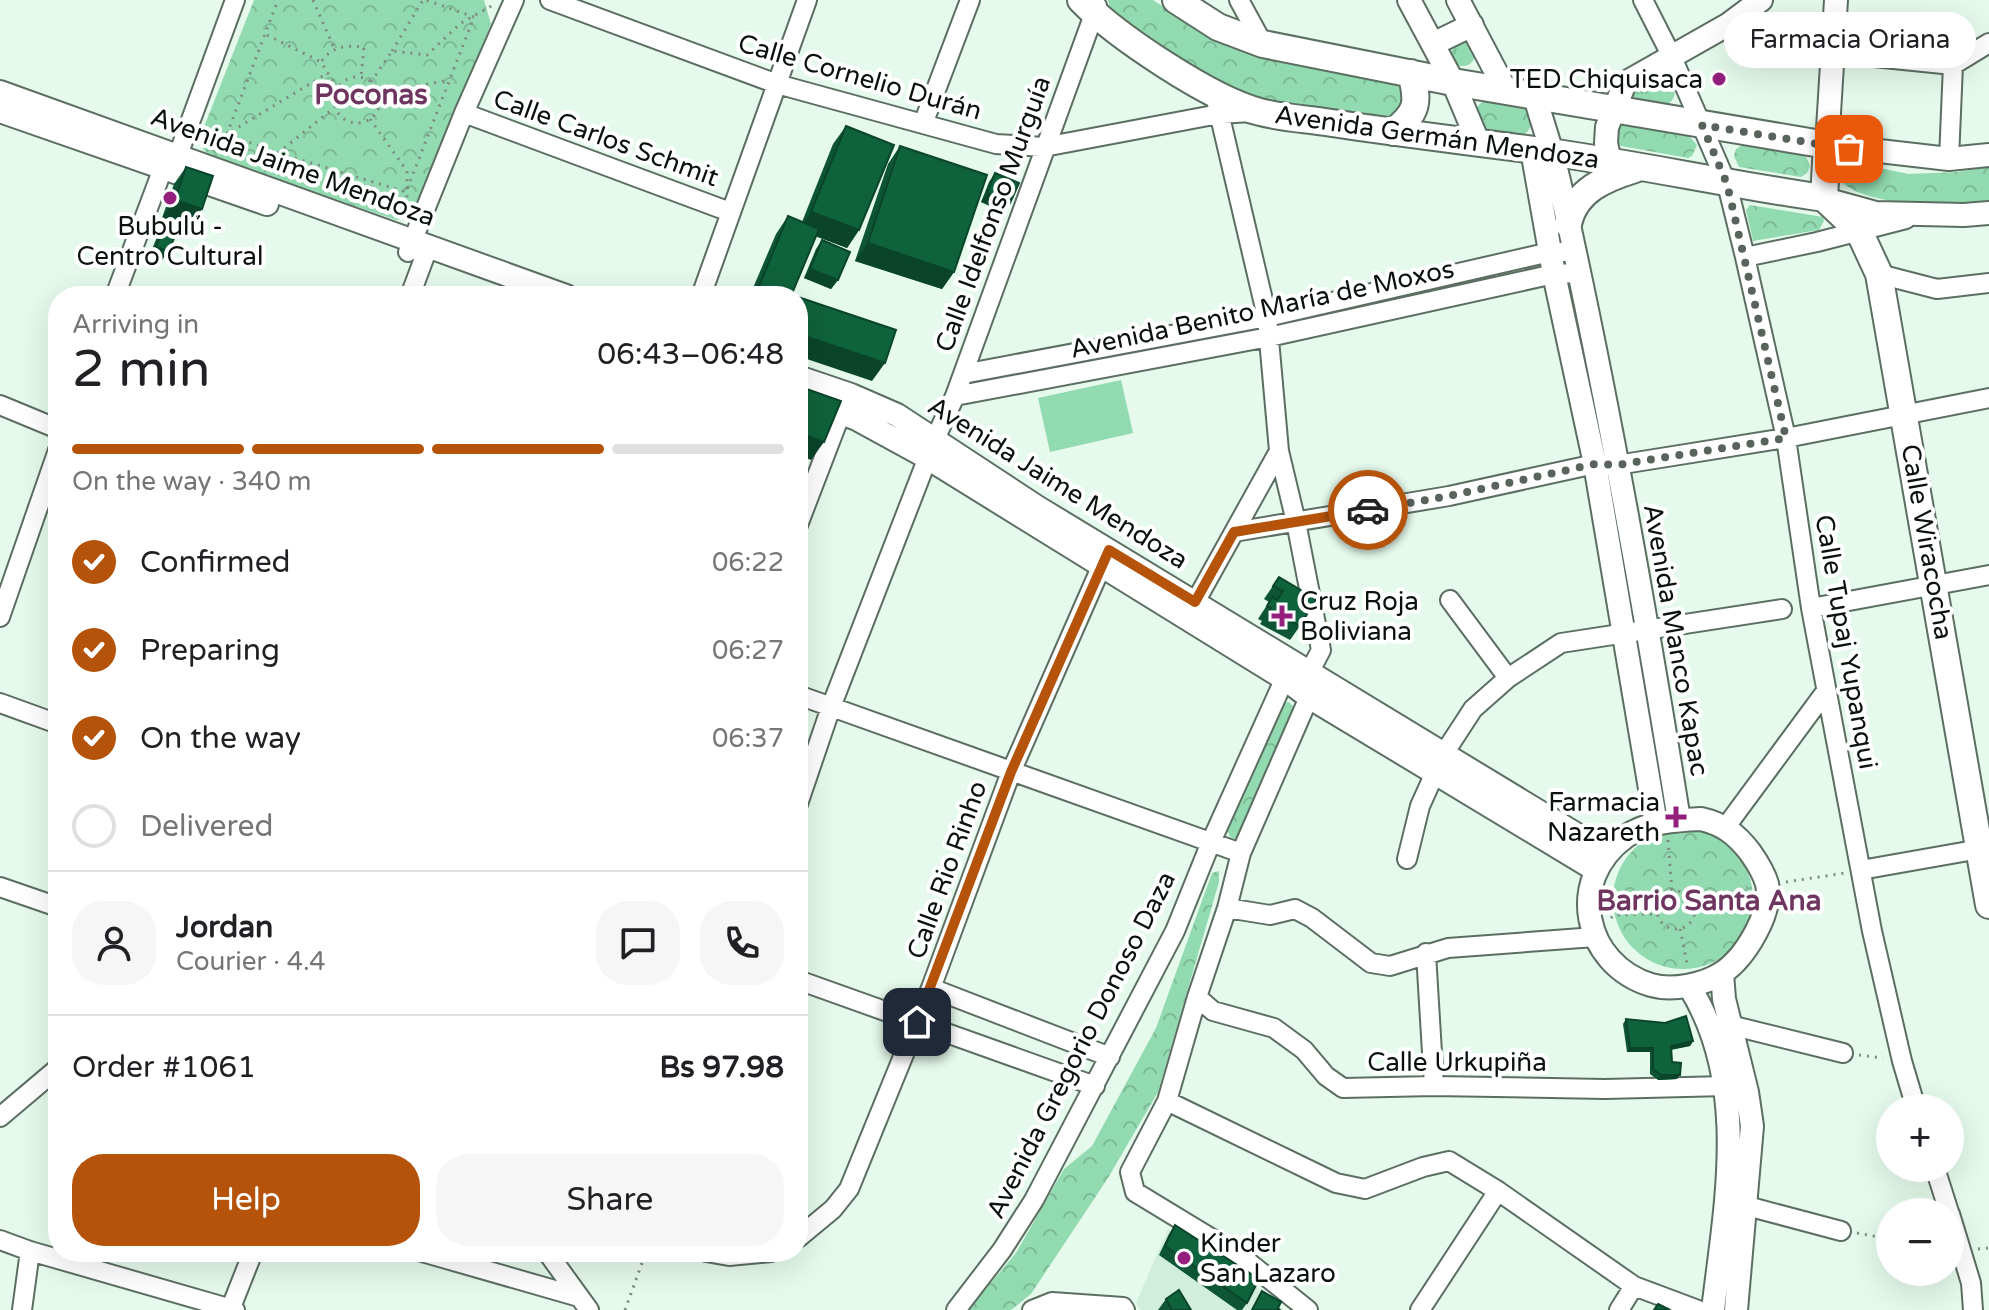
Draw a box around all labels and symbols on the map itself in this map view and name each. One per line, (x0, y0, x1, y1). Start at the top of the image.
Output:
callout: Farmacia Oriana (1723, 13, 1975, 69)
street label: Calle Cornelio Durán (735, 27, 985, 127)
place label: TED Chiquisaca (1510, 64, 1703, 95)
marker: TED Chiquisaca (1710, 70, 1728, 88)
street label: Calle Idelfonso Murguía (929, 72, 1057, 356)
district label: Poconas (314, 78, 428, 112)
street label: Calle Carlos Schmit (489, 83, 723, 193)
street label: Avenida Germán Mendoza (1273, 99, 1601, 175)
street label: Avenida Jaime Mendoza (147, 101, 439, 233)
pin (1815, 115, 1883, 183)
marker: Bubulú - Centro Cultural (161, 189, 179, 207)
place label: Bubulú - Centro Cultural (77, 211, 263, 272)
street label: Avenida Benito María de Moxos (1067, 253, 1457, 365)
street label: Avenida Jaime Mendoza (922, 390, 1194, 576)
street label: Calle Wiracocha (1895, 442, 1959, 642)
courier (1328, 470, 1408, 550)
street label: Avenida Manco Kapac (1637, 502, 1715, 778)
street label: Calle Tupaj Yupanqui (1808, 512, 1884, 772)
place label: Cruz Roja Boliviana (1300, 586, 1419, 647)
marker: Cruz Roja Boliviana (1271, 605, 1293, 627)
street label: Calle Rio Rinho (900, 777, 994, 963)
place label: Farmacia Nazareth (1547, 787, 1660, 848)
marker: Farmacia Nazareth (1667, 808, 1685, 826)
street label: Avenida Gregorio Donoso Daza (980, 866, 1182, 1224)
district label: Barrio Santa Ana (1597, 884, 1821, 918)
pin (883, 988, 951, 1056)
street label: Calle Urkupiña (1367, 1047, 1547, 1078)
place label: Kinder San Lazaro (1200, 1228, 1336, 1289)
marker: Kinder San Lazaro (1175, 1249, 1193, 1267)

